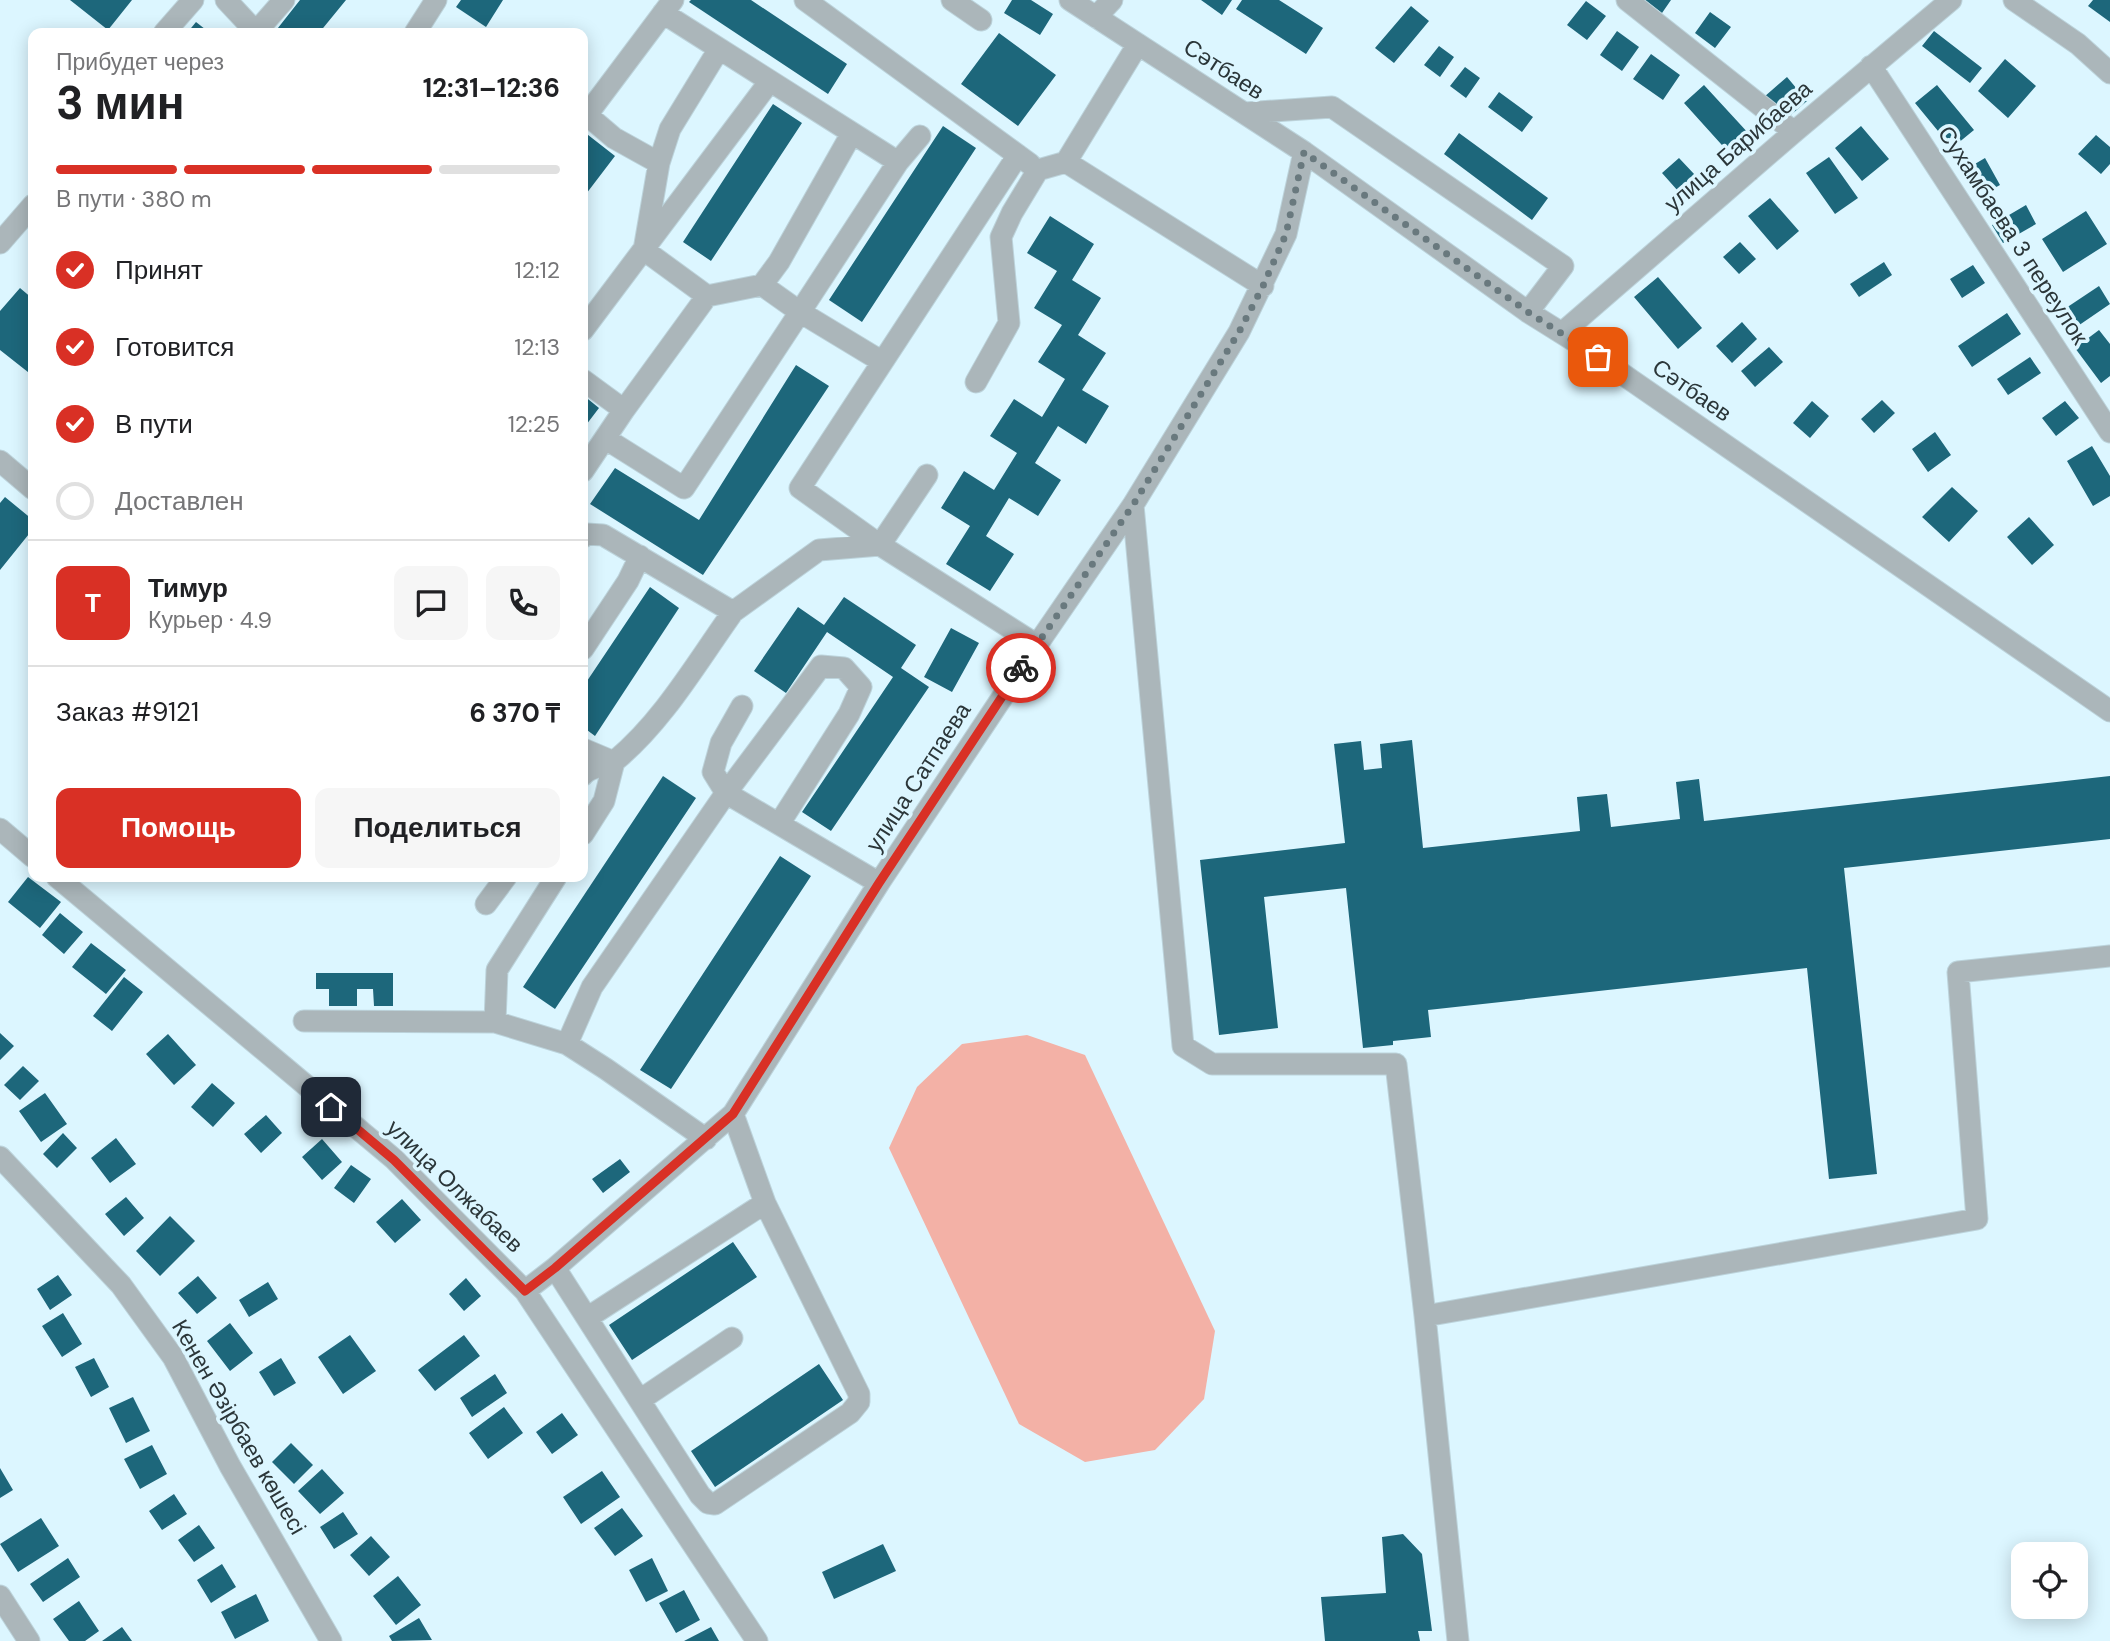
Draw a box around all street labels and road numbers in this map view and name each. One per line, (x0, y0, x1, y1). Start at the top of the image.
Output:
street label: Сәтбаев (1178, 32, 1270, 106)
street label: улица Барибаева (1658, 74, 1818, 218)
street label: Сухамбаева 3 переулок (1931, 120, 2095, 351)
street label: Сәтбаев (1646, 352, 1738, 428)
street label: улица Сатпаева (859, 697, 977, 857)
street label: улица Олжабаев (380, 1113, 530, 1259)
street label: Кенен Әзірбаев көшесі (165, 1314, 313, 1540)

